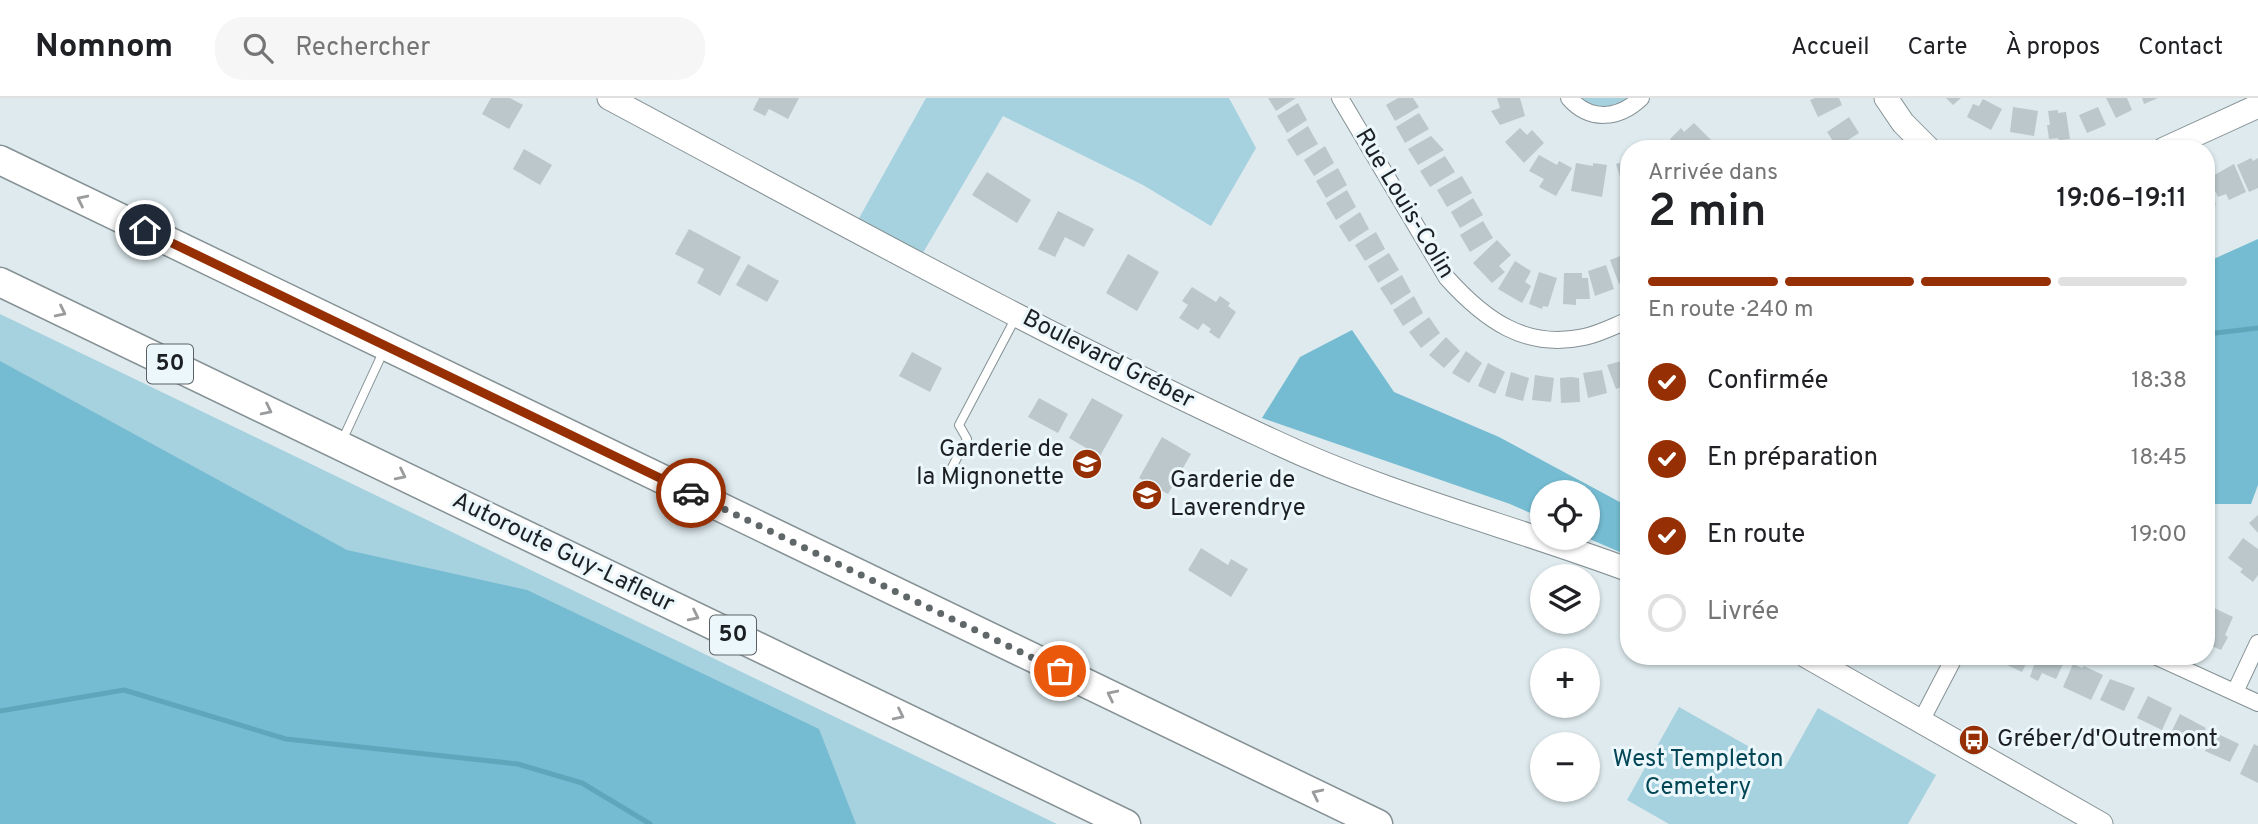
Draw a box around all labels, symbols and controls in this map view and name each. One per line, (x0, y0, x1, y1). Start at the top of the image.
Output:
search box (215, 17, 705, 80)
text: Nomnom (35, 27, 173, 69)
icon: search (239, 29, 277, 67)
text: Rechercher (295, 32, 430, 65)
text: Accueil (1791, 33, 1870, 63)
text: Carte (1908, 33, 1967, 63)
text: À propos (2005, 33, 2100, 63)
text: Contact (2138, 33, 2223, 63)
street label: Rue Louis-Colin (1347, 124, 1461, 284)
text: Arrivée dans (1648, 159, 1778, 188)
text: 19:06–19:11 (2056, 183, 2187, 216)
text: 2 min (1648, 184, 1767, 243)
one-way arrow (77, 194, 89, 208)
pin (115, 200, 175, 260)
icon: home (126, 211, 164, 249)
text: En route · 240 m (1648, 296, 1814, 325)
one-way arrow (54, 304, 67, 318)
street label: Boulevard Gréber (1017, 304, 1199, 416)
road number: 50 (147, 344, 193, 384)
icon: check (1648, 363, 1686, 401)
text: Confirmée (1707, 365, 1829, 398)
text: 18:38 (2131, 367, 2187, 396)
one-way arrow (260, 402, 272, 416)
place label: Garderie de la Mignonette (916, 435, 1064, 493)
icon: check (1648, 440, 1686, 478)
text: En préparation (1707, 442, 1878, 475)
text: 18:45 (2131, 444, 2187, 473)
school or university icon: Garderie de la Mignonette (1070, 447, 1104, 481)
courier (656, 458, 726, 528)
place label: Garderie de Laverendrye (1170, 466, 1306, 524)
one-way arrow (394, 467, 406, 481)
icon: car (672, 474, 710, 512)
school or university icon: Garderie de Laverendrye (1130, 478, 1164, 512)
map controls (1530, 480, 1600, 802)
button: locate (1530, 480, 1600, 550)
street label: Autoroute Guy-Lafleur (447, 486, 679, 620)
icon: check (1648, 517, 1686, 555)
text: En route (1707, 519, 1805, 552)
text: 19:00 (2130, 521, 2187, 550)
button: layers (1530, 564, 1600, 634)
text: Livrée (1707, 596, 1779, 629)
one-way arrow (687, 608, 699, 622)
road number: 50 (710, 615, 756, 654)
pin (1030, 641, 1090, 701)
button: + (1530, 648, 1600, 718)
icon: bag (1041, 652, 1079, 690)
one-way arrow (1107, 690, 1119, 704)
one-way arrow (892, 707, 904, 721)
bus stop icon: Gréber/d'Outremont (1957, 723, 1991, 757)
place label: Gréber/d'Outremont (1997, 725, 2218, 755)
button: − (1530, 732, 1600, 802)
park label: West Templeton Cemetery (1613, 745, 1783, 803)
one-way arrow (1312, 789, 1324, 803)

